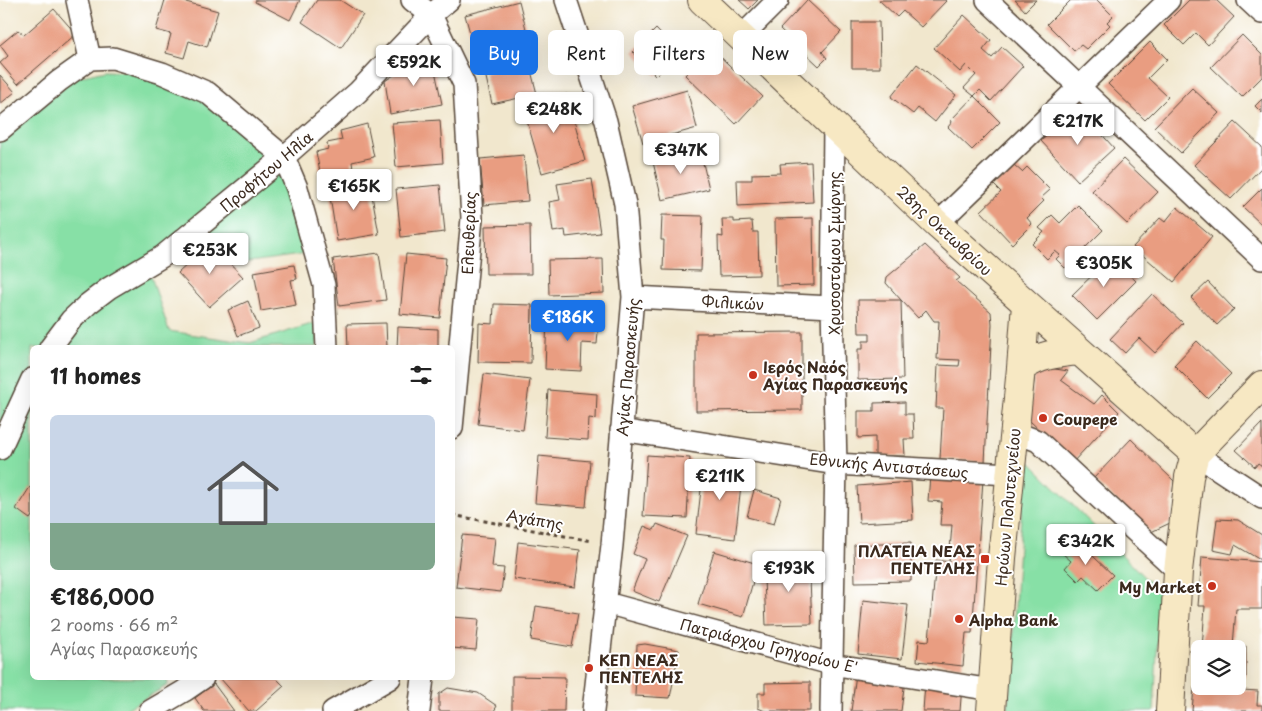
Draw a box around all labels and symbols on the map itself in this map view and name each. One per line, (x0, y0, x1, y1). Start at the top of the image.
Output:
pin: €592K (379, 44, 449, 87)
pin: €248K (519, 92, 589, 134)
pin: €217K (1043, 104, 1113, 146)
street label: Προφήτου Ηλία (215, 125, 318, 217)
pin: €347K (646, 132, 716, 175)
pin: €165K (319, 168, 389, 211)
street label: Χρυσοστόμου Σμύρνης (822, 171, 845, 335)
street label: 28ης Οκτωβρίου (892, 180, 998, 280)
street label: Ελευθερίας (455, 191, 481, 275)
pin: €253K (175, 232, 245, 275)
pin: €305K (1069, 246, 1139, 288)
street label: Φιλικών (701, 289, 765, 315)
street label: Αγίας Παρασκευής (609, 297, 645, 437)
pin: €186K (533, 300, 603, 342)
place label: Ιερός Ναός Αγίας Παρασκευής (762, 355, 908, 395)
marker: Ιερός Ναός Αγίας Παρασκευής (747, 369, 759, 381)
place label: Coupepe (1053, 407, 1118, 430)
marker: Coupepe (1037, 412, 1049, 424)
street label: Ηρώων Πολυτεχνείου (989, 427, 1025, 587)
street label: Εθνικής Αντιστάσεως (809, 447, 970, 483)
pin: €211K (685, 458, 755, 501)
street label: Αγάπης (505, 503, 565, 535)
pin: €342K (1051, 524, 1121, 566)
place label: ΠΛΑΤΕΙΑ ΝΕΑΣ ΠΕΝΤΕΛΗΣ (858, 539, 975, 579)
pin: €193K (754, 550, 824, 593)
marker: ΠΛΑΤΕΙΑ ΝΕΑΣ ΠΕΝΤΕΛΗΣ (979, 553, 991, 565)
place label: My Market (1119, 575, 1202, 598)
marker: My Market (1206, 580, 1218, 592)
place label: Alpha Bank (968, 608, 1058, 631)
street label: Πατριάρχου Γρηγορίου Ε' (678, 612, 860, 678)
marker: Alpha Bank (953, 613, 965, 625)
place label: ΚΕΠ ΝΕΑΣ ΠΕΝΤΕΛΗΣ (599, 648, 683, 688)
marker: ΚΕΠ ΝΕΑΣ ΠΕΝΤΕΛΗΣ (583, 662, 595, 674)

